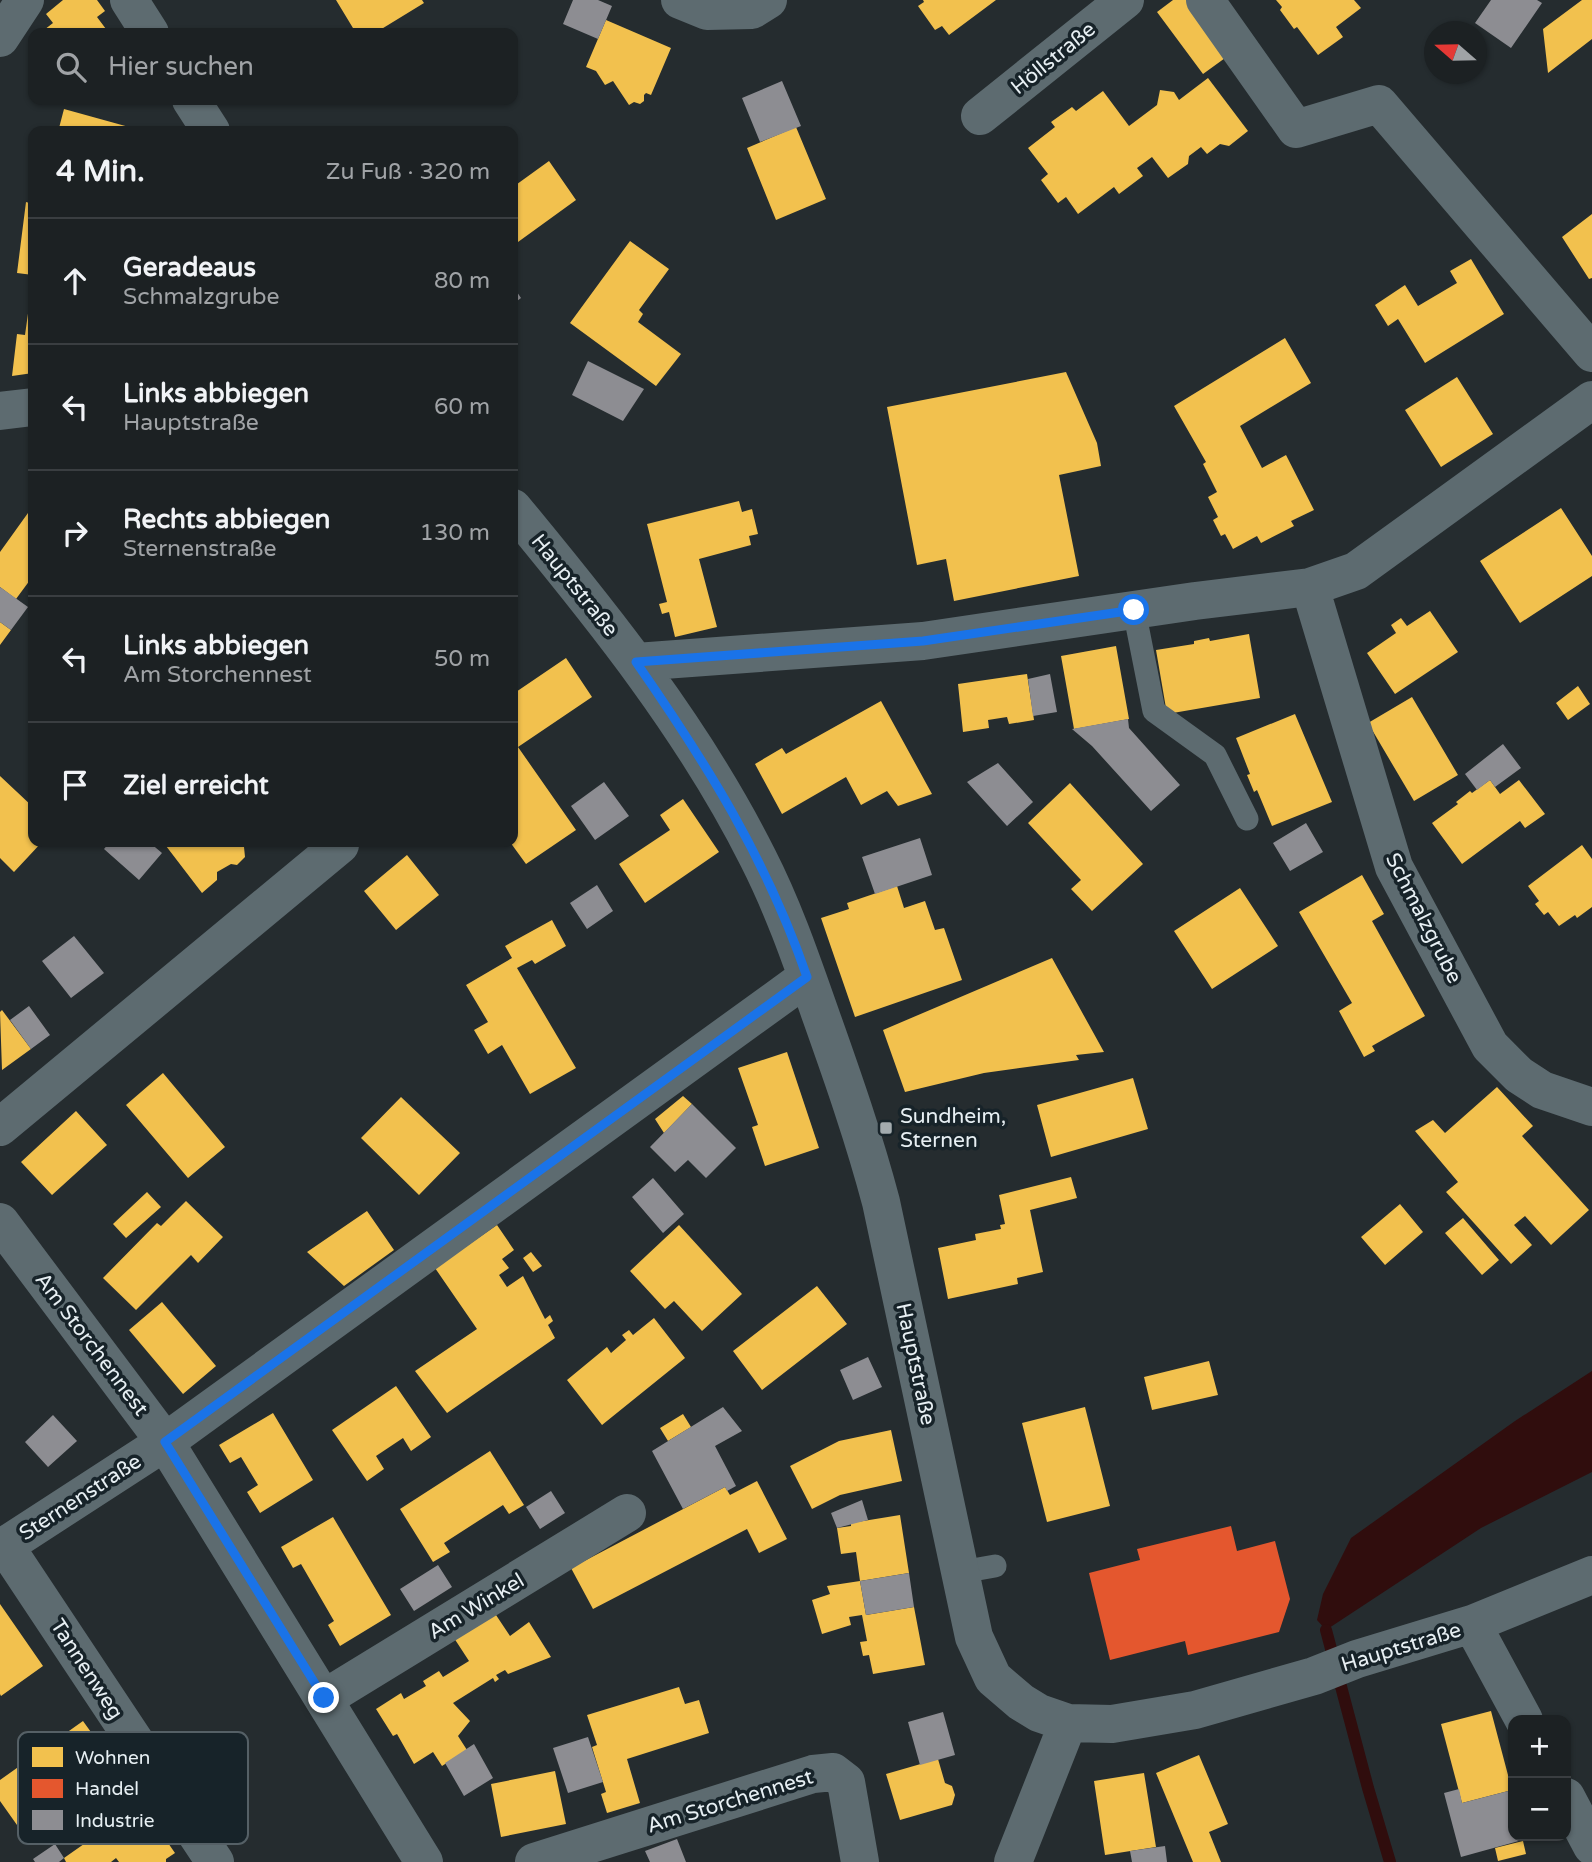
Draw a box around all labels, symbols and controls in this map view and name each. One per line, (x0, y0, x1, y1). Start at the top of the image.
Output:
street label: Höllstraße (1006, 17, 1101, 100)
north arrow (1424, 21, 1487, 84)
search box (28, 28, 518, 105)
icon: search (52, 48, 90, 86)
text: Hier suchen (108, 51, 254, 82)
text: 4 Min. (56, 153, 145, 190)
text: Zu Fuß · 320 m (326, 158, 490, 186)
text: Geradeaus (123, 252, 256, 283)
icon: ahead (56, 262, 94, 300)
text: 80 m (434, 267, 490, 295)
text: Schmalzgrube (123, 283, 280, 311)
text: Links abbiegen (123, 378, 309, 409)
icon: left (56, 388, 94, 426)
text: 60 m (434, 393, 490, 421)
text: Hauptstraße (123, 409, 259, 437)
text: Rechts abbiegen (123, 504, 330, 535)
icon: right (56, 514, 94, 552)
text: 130 m (420, 519, 490, 547)
street label: Hauptstraße (526, 529, 623, 641)
text: Sternenstraße (123, 535, 277, 563)
route start (1118, 594, 1149, 625)
text: Links abbiegen (123, 630, 309, 661)
icon: left (56, 640, 94, 678)
text: 50 m (434, 645, 490, 673)
text: Am Storchennest (123, 661, 312, 689)
icon: arrive (56, 766, 94, 804)
text: Ziel erreicht (123, 770, 269, 801)
street label: Schmalzgrube (1380, 849, 1467, 988)
place label: Sundheim, Sternen (900, 1104, 1006, 1153)
marker: Sundheim, Sternen (878, 1120, 894, 1136)
street label: Am Storchennest (30, 1268, 153, 1421)
street label: Hauptstraße (890, 1301, 941, 1427)
street label: Sternenstraße (15, 1449, 146, 1546)
street label: Am Winkel (424, 1568, 529, 1645)
street label: Tannenweg (45, 1614, 128, 1724)
street label: Hauptstraße (1338, 1617, 1464, 1678)
route end (308, 1682, 339, 1713)
map controls (1508, 1715, 1571, 1841)
button: + (1508, 1715, 1571, 1778)
legend (18, 1732, 248, 1844)
text: Wohnen (75, 1747, 150, 1769)
street label: Am Storchennest (644, 1764, 816, 1839)
text: Handel (75, 1778, 139, 1800)
button: − (1508, 1778, 1571, 1841)
text: Industrie (75, 1810, 154, 1832)

